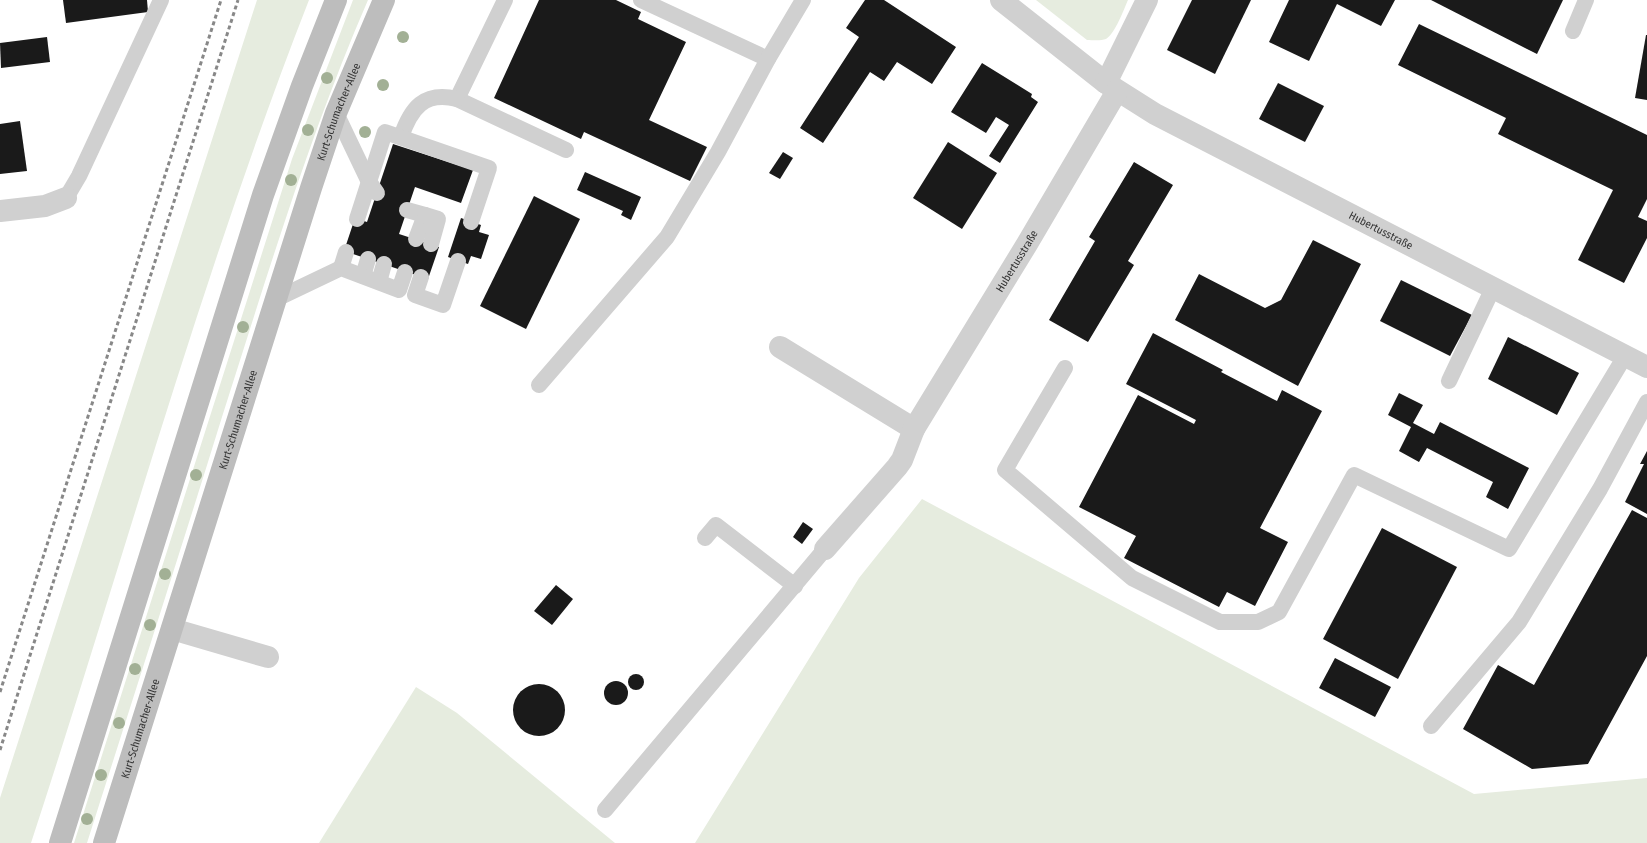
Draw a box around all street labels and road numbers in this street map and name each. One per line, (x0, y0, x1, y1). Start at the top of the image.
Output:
street label: Kurt-Schumacher-Allee (314, 61, 363, 162)
street label: Hubertusstraße (1347, 208, 1415, 252)
street label: Hubertusstraße (993, 228, 1040, 294)
street label: Kurt-Schumacher-Allee (216, 368, 260, 471)
street label: Kurt-Schumacher-Allee (118, 677, 162, 780)

